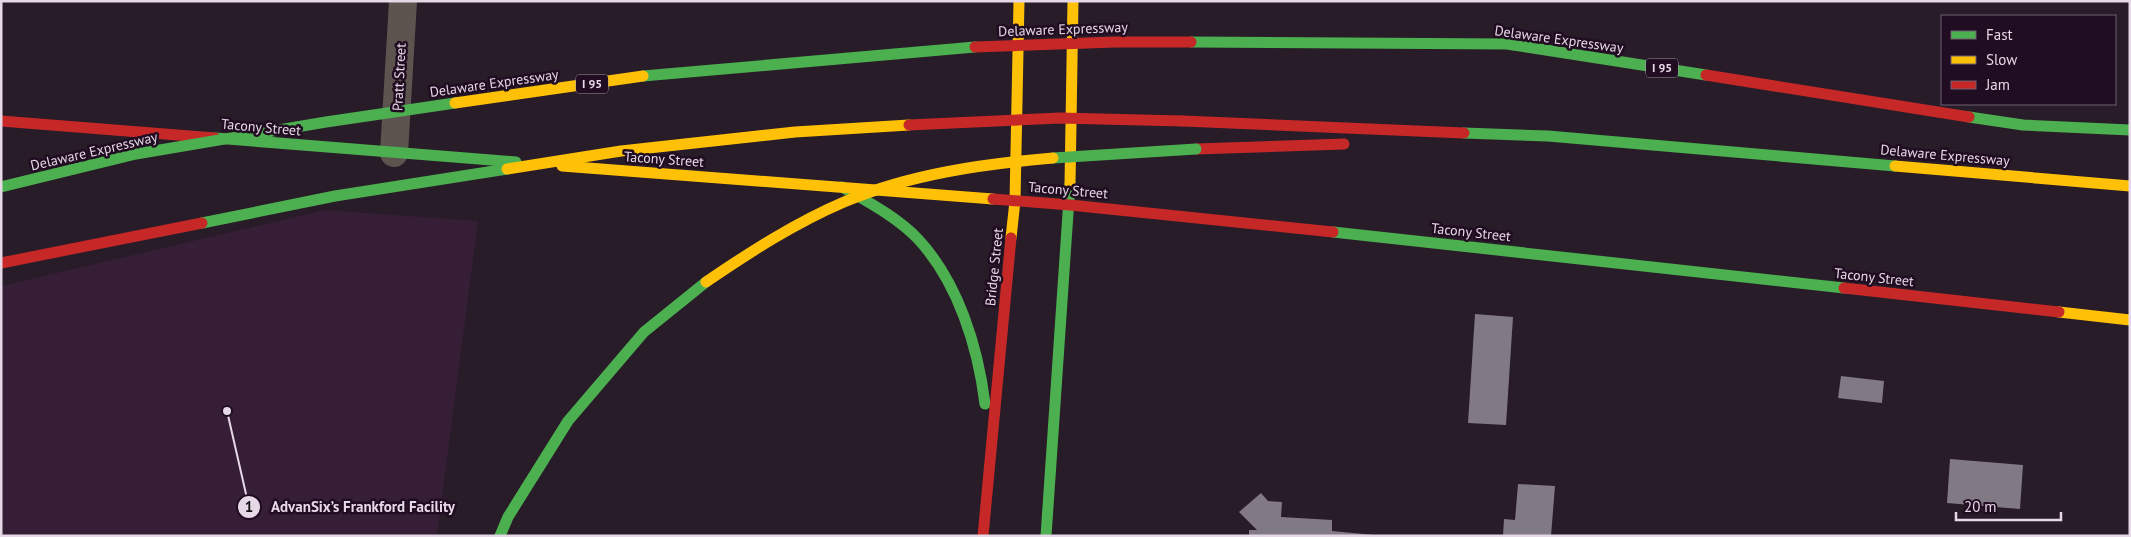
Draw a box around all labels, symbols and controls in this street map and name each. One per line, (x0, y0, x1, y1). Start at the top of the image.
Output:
legend (1941, 15, 2116, 105)
street label: Delaware Expressway (998, 18, 1129, 40)
street label: Delaware Expressway (1493, 21, 1625, 57)
text: Fast (1986, 25, 2013, 44)
street label: Pratt Street (388, 42, 410, 111)
text: Slow (1986, 50, 2017, 69)
road number: I 95 (1646, 58, 1678, 78)
street label: Delaware Expressway (428, 65, 560, 101)
road number: I 95 (576, 74, 608, 94)
text: Jam (1985, 75, 2010, 94)
street label: Tacony Street (220, 115, 302, 139)
street label: Delaware Expressway (29, 128, 160, 174)
street label: Delaware Expressway (1880, 140, 2011, 170)
street label: Tacony Street (624, 147, 705, 171)
street label: Tacony Street (1027, 178, 1109, 202)
street label: Tacony Street (1430, 219, 1512, 245)
street label: Bridge Street (981, 227, 1007, 307)
street label: Tacony Street (1833, 264, 1915, 290)
scale bar (1956, 490, 2061, 522)
callout: AdvanSix’s Frankford Facility (236, 492, 465, 522)
text: 1 (245, 497, 253, 516)
text: AdvanSix’s Frankford Facility (271, 497, 456, 516)
text: 20 m (1964, 497, 1997, 516)

